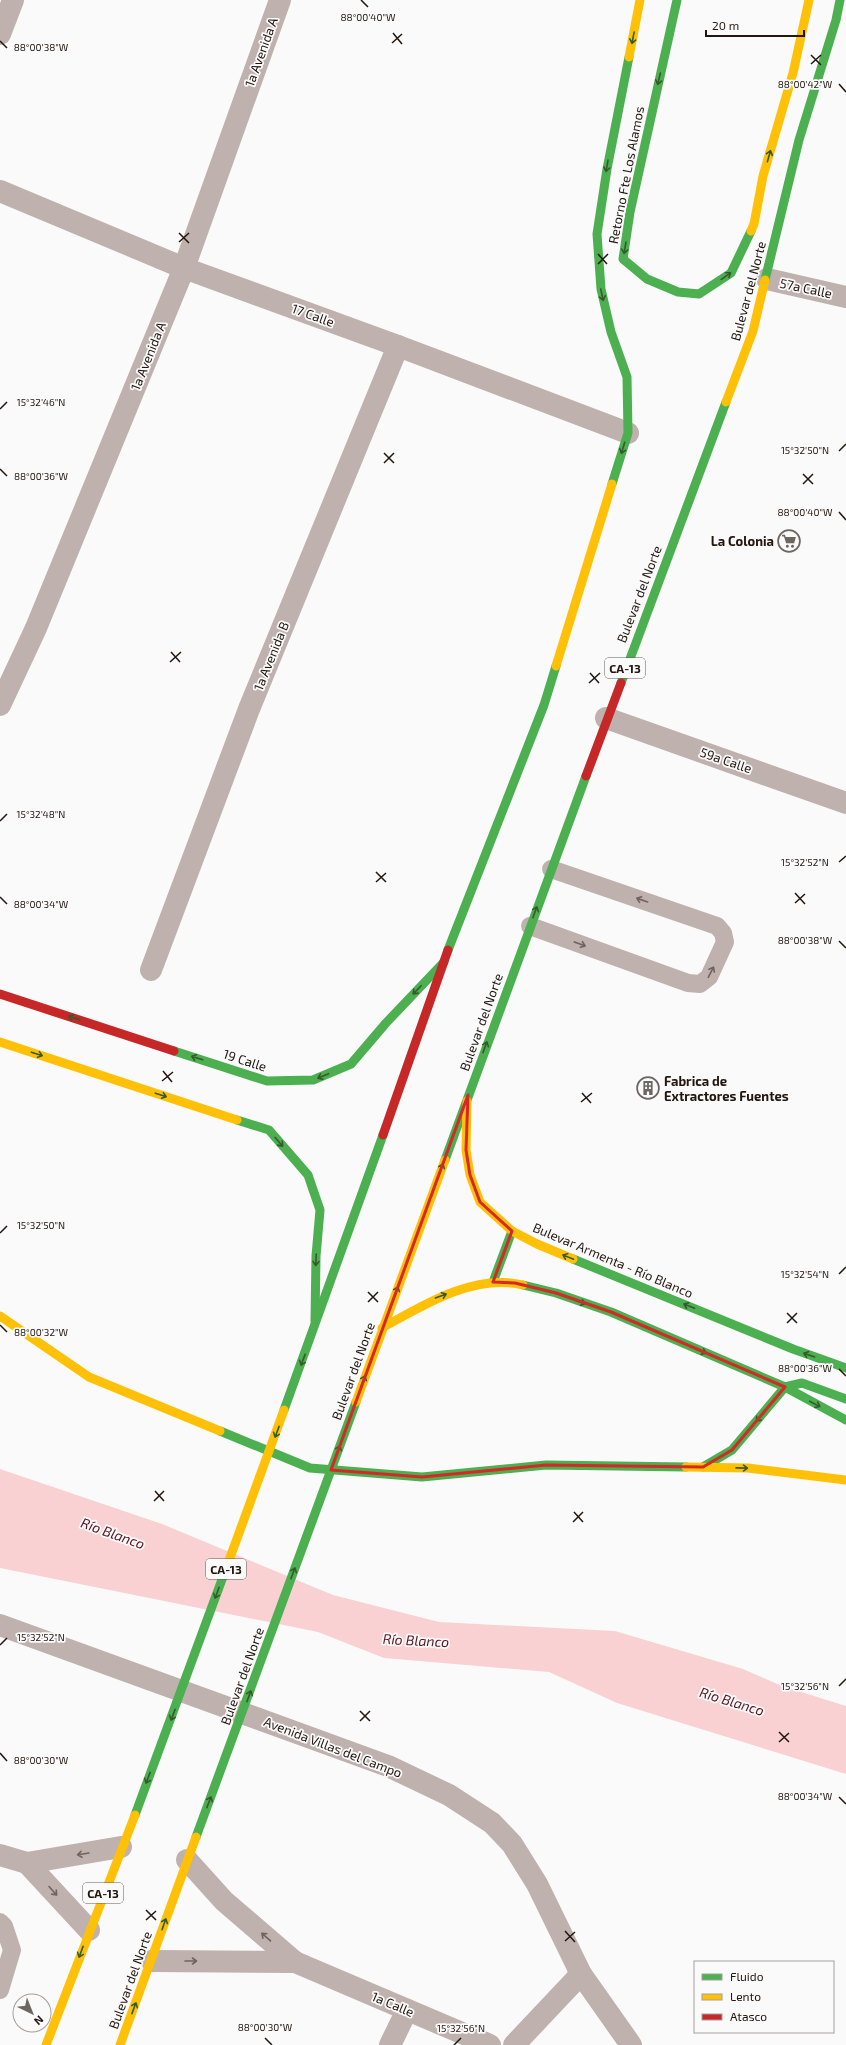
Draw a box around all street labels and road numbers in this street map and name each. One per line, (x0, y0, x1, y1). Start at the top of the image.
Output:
street label: 1a Avenida A (241, 15, 281, 89)
street label: Retorno Fte Los Alamos (605, 105, 647, 245)
street label: Bulevar del Norte (727, 239, 769, 343)
street label: 57a Calle (778, 275, 834, 301)
street label: 17 Calle (290, 300, 336, 330)
street label: 1a Avenida A (127, 319, 169, 393)
street label: Bulevar del Norte (613, 543, 665, 645)
street label: 1a Avenida B (250, 619, 292, 693)
road number: CA-13 (605, 658, 645, 678)
street label: 59a Calle (698, 744, 754, 776)
street label: Bulevar del Norte (456, 971, 506, 1073)
street label: 19 Calle (221, 1045, 269, 1075)
street label: Bulevar Armenta - Río Blanco (530, 1219, 696, 1301)
street label: Bulevar del Norte (328, 1320, 378, 1422)
road number: CA-13 (206, 1559, 246, 1579)
street label: Bulevar del Norte (217, 1625, 267, 1727)
street label: Avenida Villas del Campo (262, 1713, 404, 1781)
road number: CA-13 (83, 1883, 123, 1903)
street label: Bulevar del Norte (105, 1929, 155, 2031)
street label: 1a Calle (369, 1988, 417, 2020)

